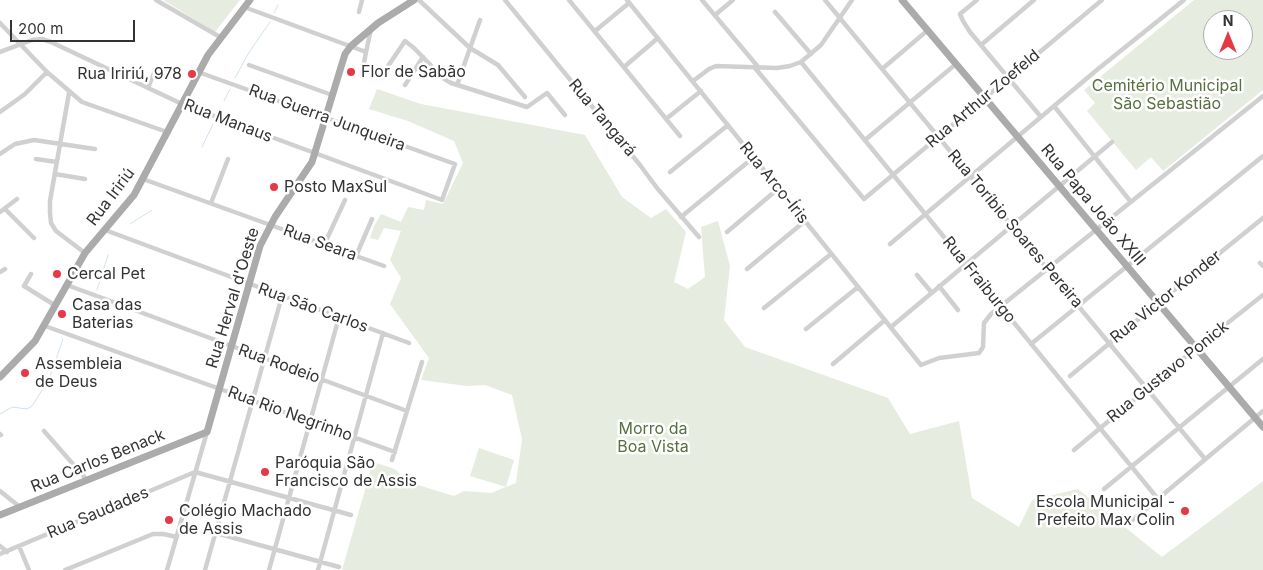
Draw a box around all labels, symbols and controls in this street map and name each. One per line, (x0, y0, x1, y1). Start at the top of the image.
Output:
scale bar (12, 10, 138, 42)
north arrow (1203, 10, 1253, 60)
text: N (1223, 12, 1233, 29)
text: 200 m (18, 19, 63, 38)
street label: Rua Arthur Zoefeld (922, 46, 1044, 152)
place label: Flor de Sabão (361, 62, 466, 82)
place label: Rua Iririú, 978 (77, 64, 182, 84)
marker: Flor de Sabão (345, 66, 357, 78)
marker: Rua Iririú, 978 (186, 68, 198, 80)
street label: Rua Tangará (564, 76, 640, 160)
park label: Cemitério Municipal São Sebastião (1092, 76, 1242, 114)
street label: Rua Guerra Junqueira (246, 81, 408, 155)
street label: Rua Manaus (181, 95, 275, 147)
street label: Rua Arco-Íris (735, 138, 813, 228)
street label: Rua Papa João XXIII (1037, 140, 1149, 270)
street label: Rua Toríbio Soares Pereira (943, 146, 1087, 312)
street label: Rua Iririú (83, 164, 139, 230)
place label: Posto MaxSul (284, 177, 387, 197)
marker: Posto MaxSul (268, 181, 280, 193)
street label: Rua Seara (281, 221, 359, 265)
street label: Rua Herval d'Oeste (202, 225, 264, 371)
street label: Rua Fraiburgo (938, 233, 1020, 327)
street label: Rua Victor Konder (1107, 246, 1225, 348)
place label: Cercal Pet (67, 264, 145, 284)
marker: Cercal Pet (51, 268, 63, 280)
street label: Rua São Carlos (255, 279, 371, 337)
place label: Casa das Baterias (72, 295, 142, 333)
marker: Casa das Baterias (56, 308, 68, 320)
street label: Rua Gustavo Ponick (1103, 317, 1233, 427)
street label: Rua Rodeio (236, 340, 322, 388)
place label: Assembleia de Deus (35, 354, 122, 392)
marker: Assembleia de Deus (19, 367, 31, 379)
street label: Rua Rio Negrinho (225, 383, 355, 445)
park label: Morro da Boa Vista (617, 419, 689, 457)
street label: Rua Carlos Benack (28, 425, 168, 497)
place label: Paróquia São Francisco de Assis (275, 453, 417, 491)
marker: Paróquia São Francisco de Assis (259, 466, 271, 478)
street label: Rua Saudades (44, 483, 152, 543)
place label: Escola Municipal - Prefeito Max Colin (1036, 492, 1175, 530)
place label: Colégio Machado de Assis (179, 501, 312, 539)
marker: Escola Municipal - Prefeito Max Colin (1179, 505, 1191, 517)
marker: Colégio Machado de Assis (163, 514, 175, 526)

